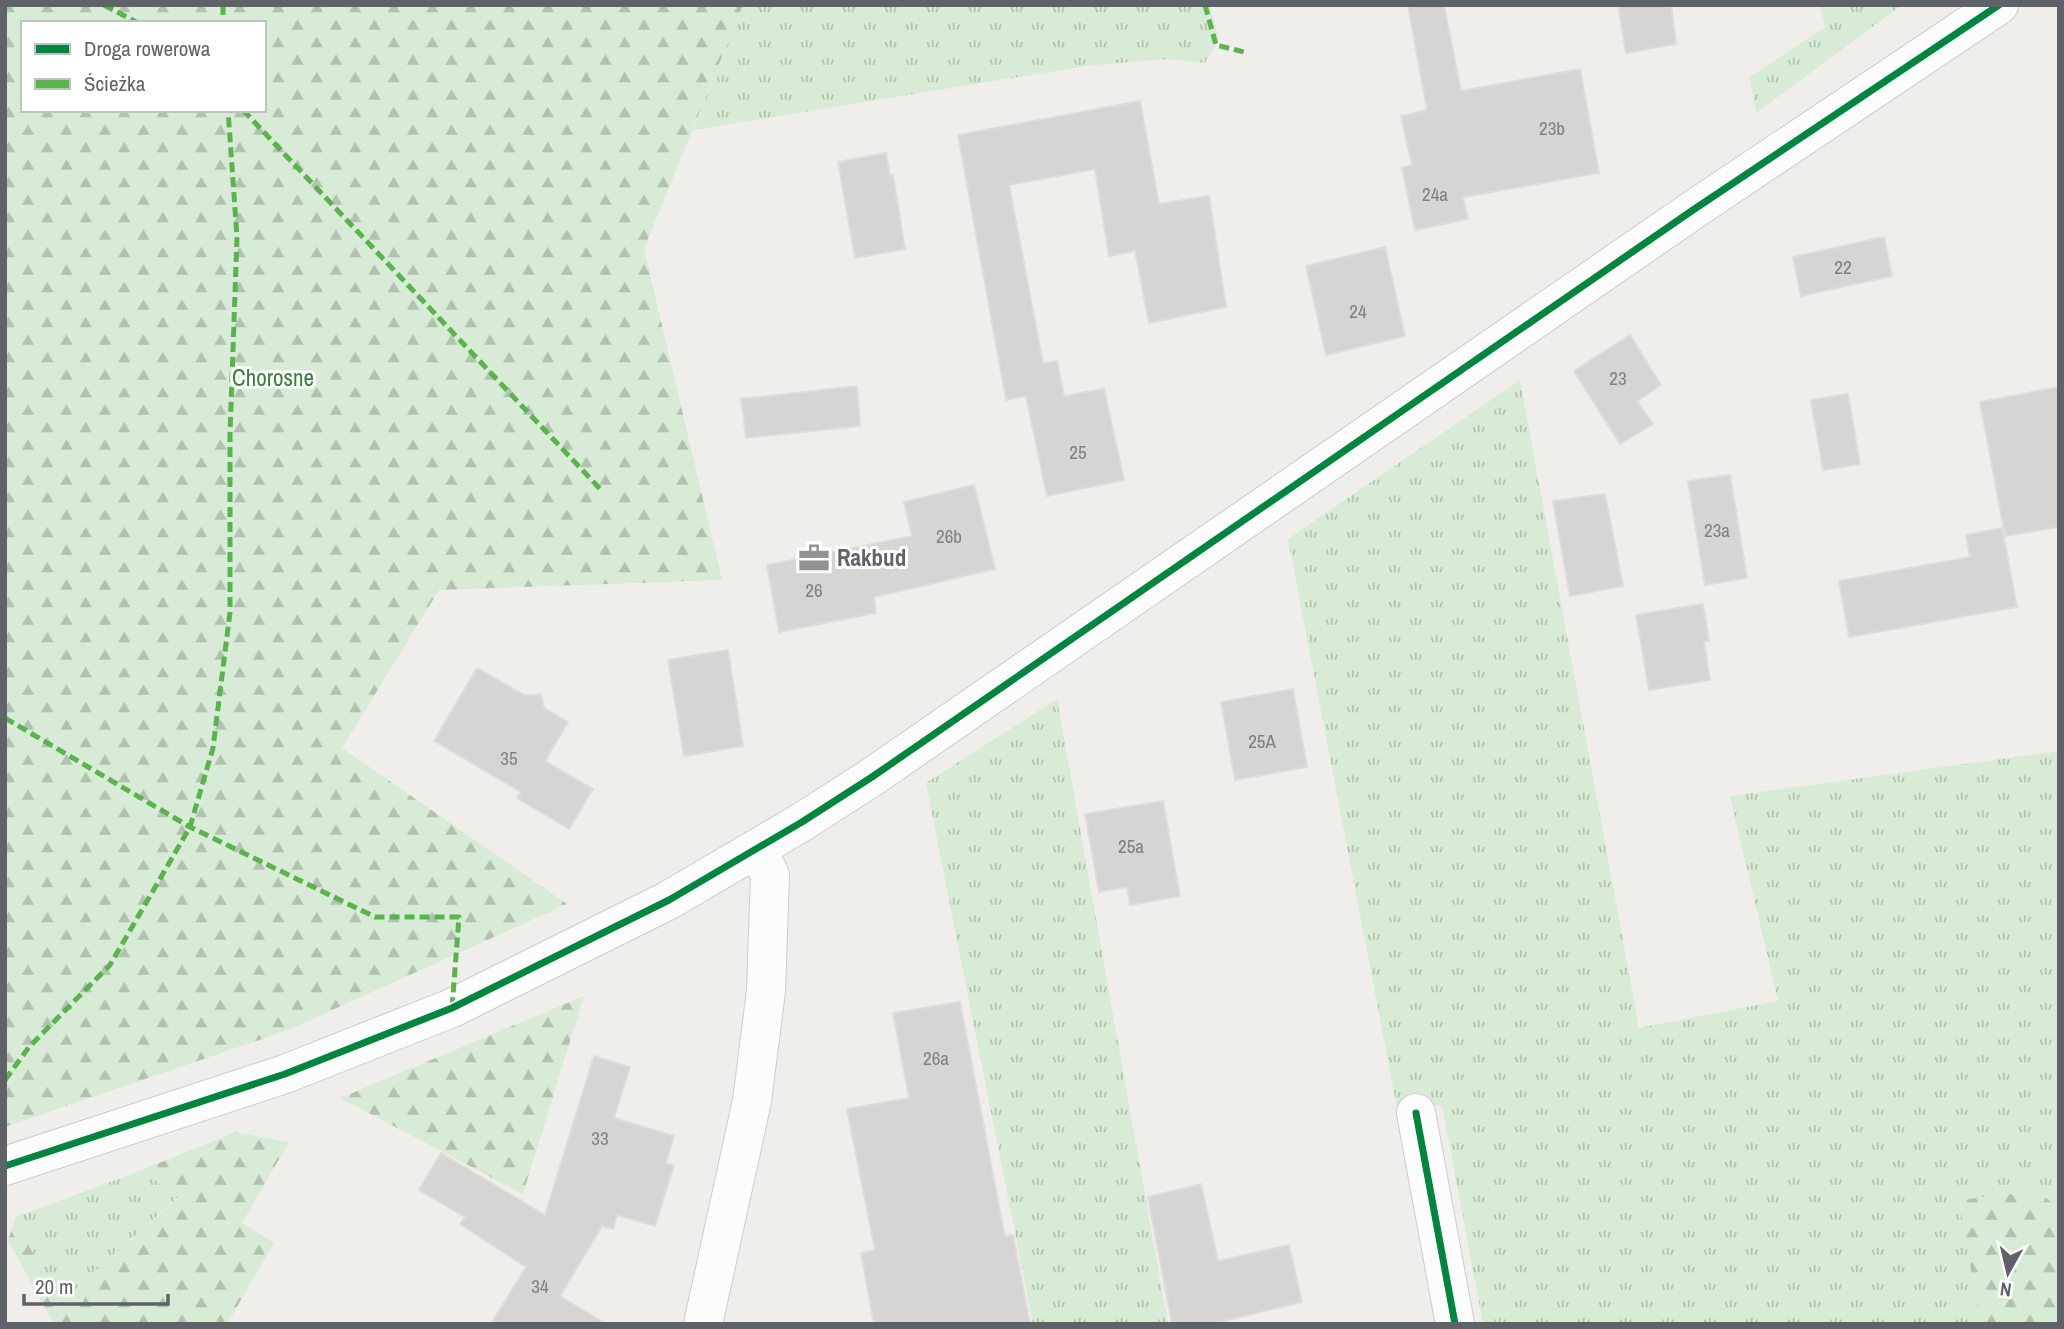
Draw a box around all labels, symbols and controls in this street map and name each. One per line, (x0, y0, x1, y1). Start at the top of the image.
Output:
legend (21, 21, 266, 112)
text: Droga rowerowa (84, 34, 211, 63)
text: Ścieżka (84, 69, 146, 98)
house number: 23b (1539, 115, 1565, 141)
house number: 24a (1422, 181, 1448, 207)
house number: 22 (1834, 254, 1852, 280)
house number: 24 (1349, 298, 1367, 324)
park label: Chorosne (232, 362, 314, 393)
house number: 23 (1609, 365, 1627, 391)
house number: 25 (1069, 439, 1087, 465)
house number: 23a (1704, 517, 1730, 543)
house number: 26b (936, 523, 962, 549)
office icon: Rakbud (797, 541, 831, 575)
place label: Rakbud (837, 542, 906, 573)
house number: 26 (805, 577, 823, 603)
house number: 25A (1248, 728, 1276, 754)
house number: 35 (500, 745, 518, 771)
house number: 25a (1118, 833, 1144, 859)
house number: 26a (923, 1045, 949, 1071)
house number: 33 (591, 1125, 609, 1151)
north arrow (1973, 1238, 2043, 1308)
scale bar (24, 1262, 168, 1306)
text: 20 m (35, 1272, 73, 1301)
house number: 34 (531, 1273, 549, 1299)
text: N (1998, 1276, 2013, 1303)

